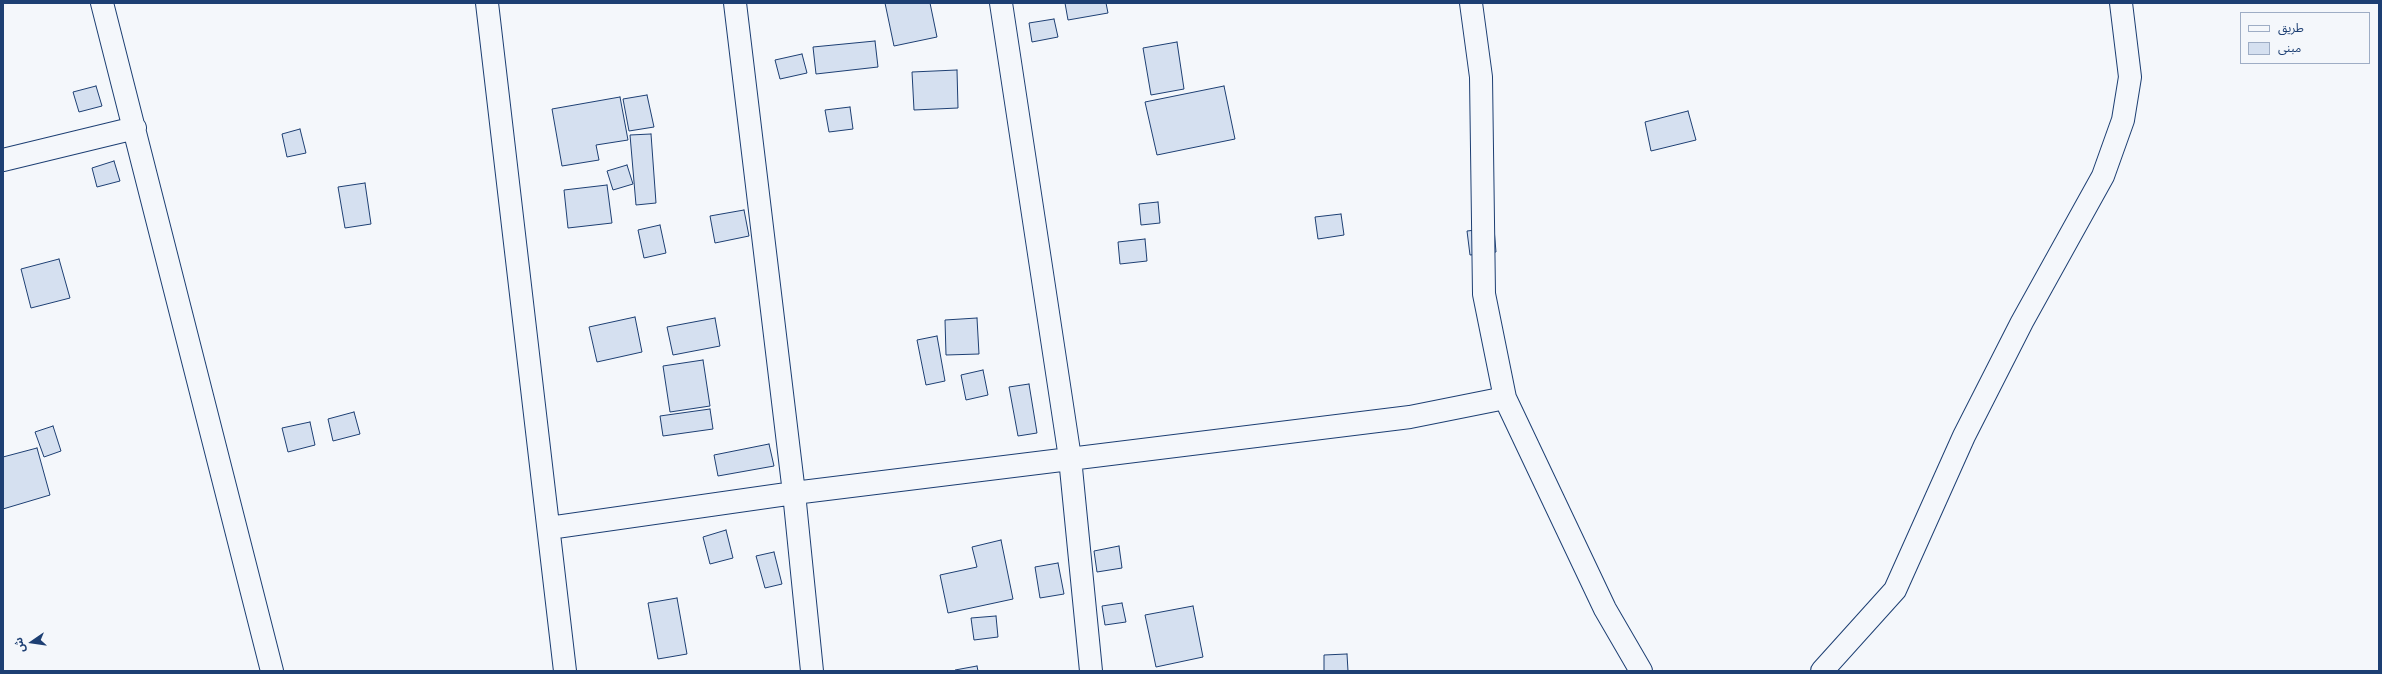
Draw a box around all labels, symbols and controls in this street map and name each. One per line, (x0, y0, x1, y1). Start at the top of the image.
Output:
legend (2240, 12, 2370, 64)
text: طريق (2278, 21, 2304, 35)
text: مبنى (2278, 41, 2301, 55)
north arrow (12, 622, 52, 662)
text: ش (12, 636, 28, 654)

